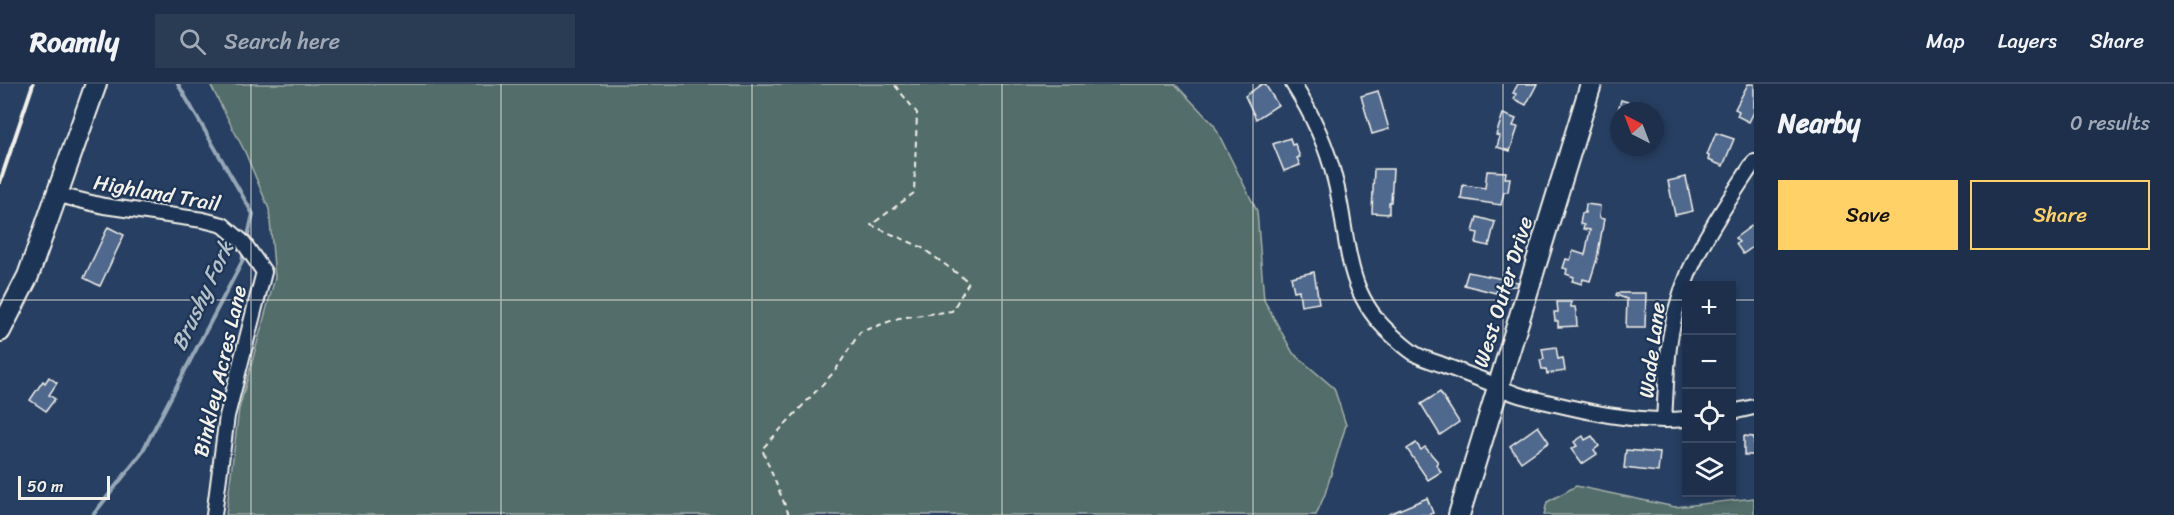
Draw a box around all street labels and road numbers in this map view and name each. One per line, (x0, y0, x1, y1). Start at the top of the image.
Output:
street label: Highland Trail (91, 163, 224, 223)
street label: West Outer Drive (1462, 212, 1544, 372)
street label: Binkley Acres Lane (182, 281, 258, 461)
street label: Wade Lane (1627, 300, 1677, 400)

